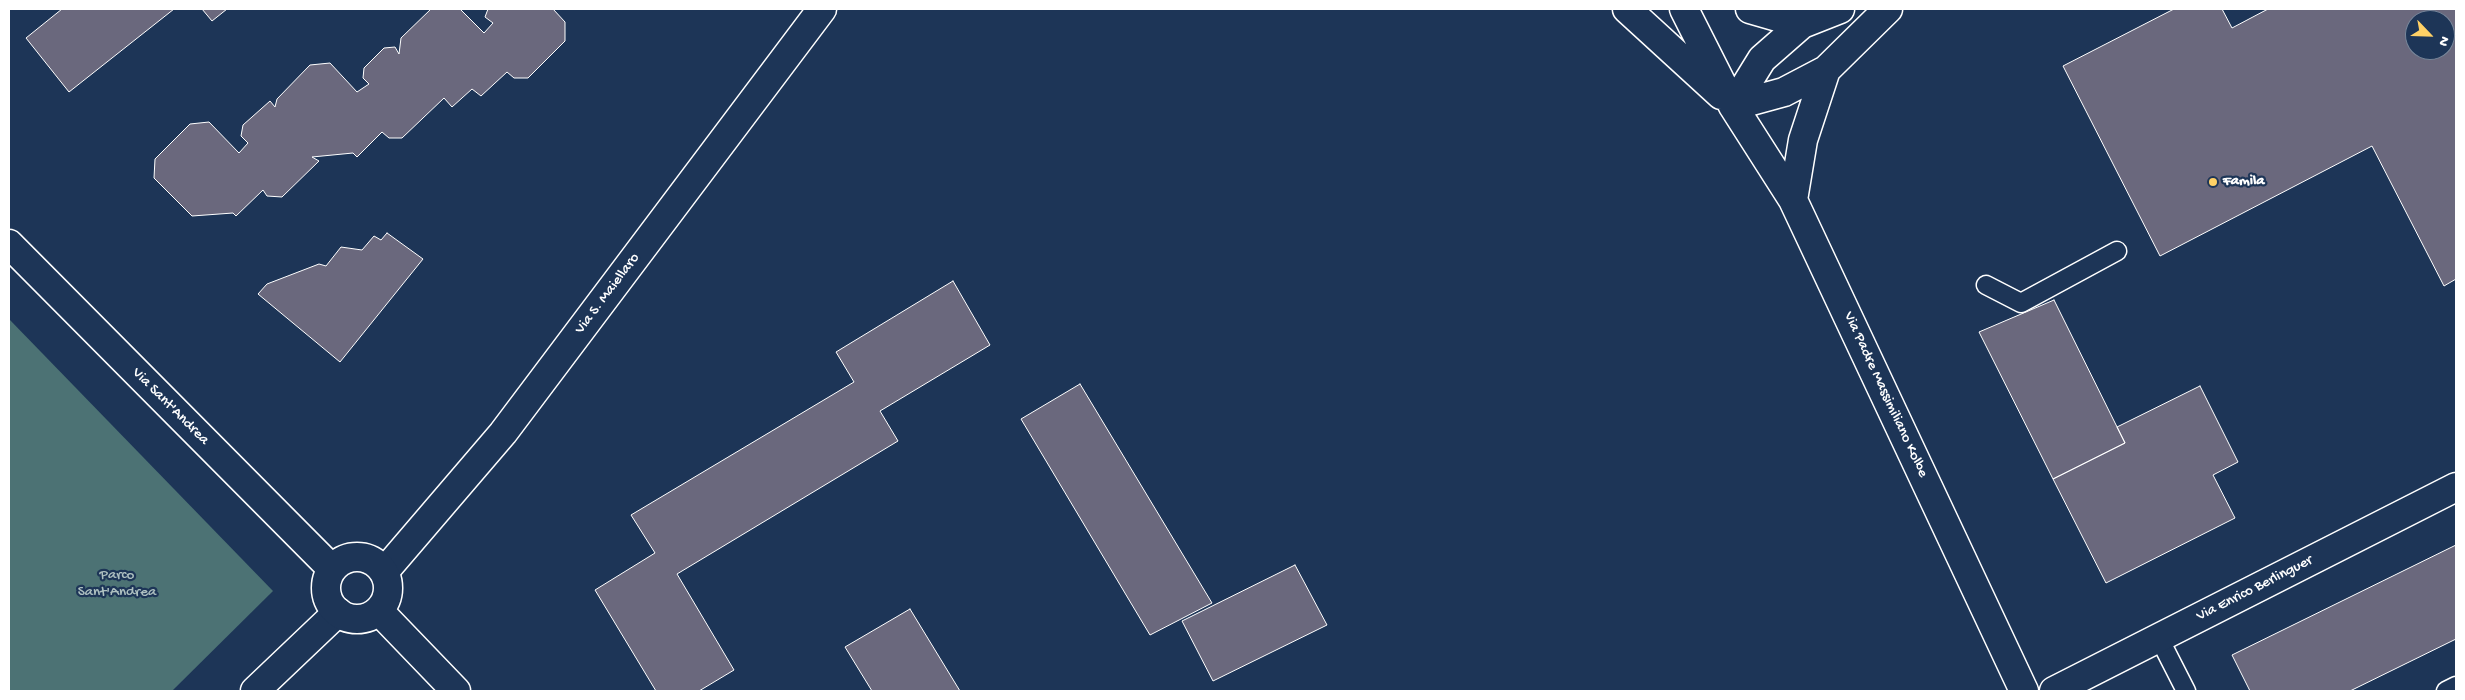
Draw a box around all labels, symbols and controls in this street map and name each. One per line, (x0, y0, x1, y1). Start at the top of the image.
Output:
north arrow (2405, 10, 2455, 60)
text: N (2434, 33, 2453, 49)
place label: Famila (2223, 173, 2265, 191)
marker: Famila (2207, 176, 2219, 188)
street label: Via S. Maiellaro (572, 250, 644, 338)
street label: Via Padre Massimiliano Kolbe (1839, 309, 1931, 481)
street label: Via Sant'Andrea (128, 365, 212, 449)
street label: Via Enrico Berlinguer (2194, 552, 2316, 626)
park label: Parco Sant'Andrea (78, 567, 156, 602)

